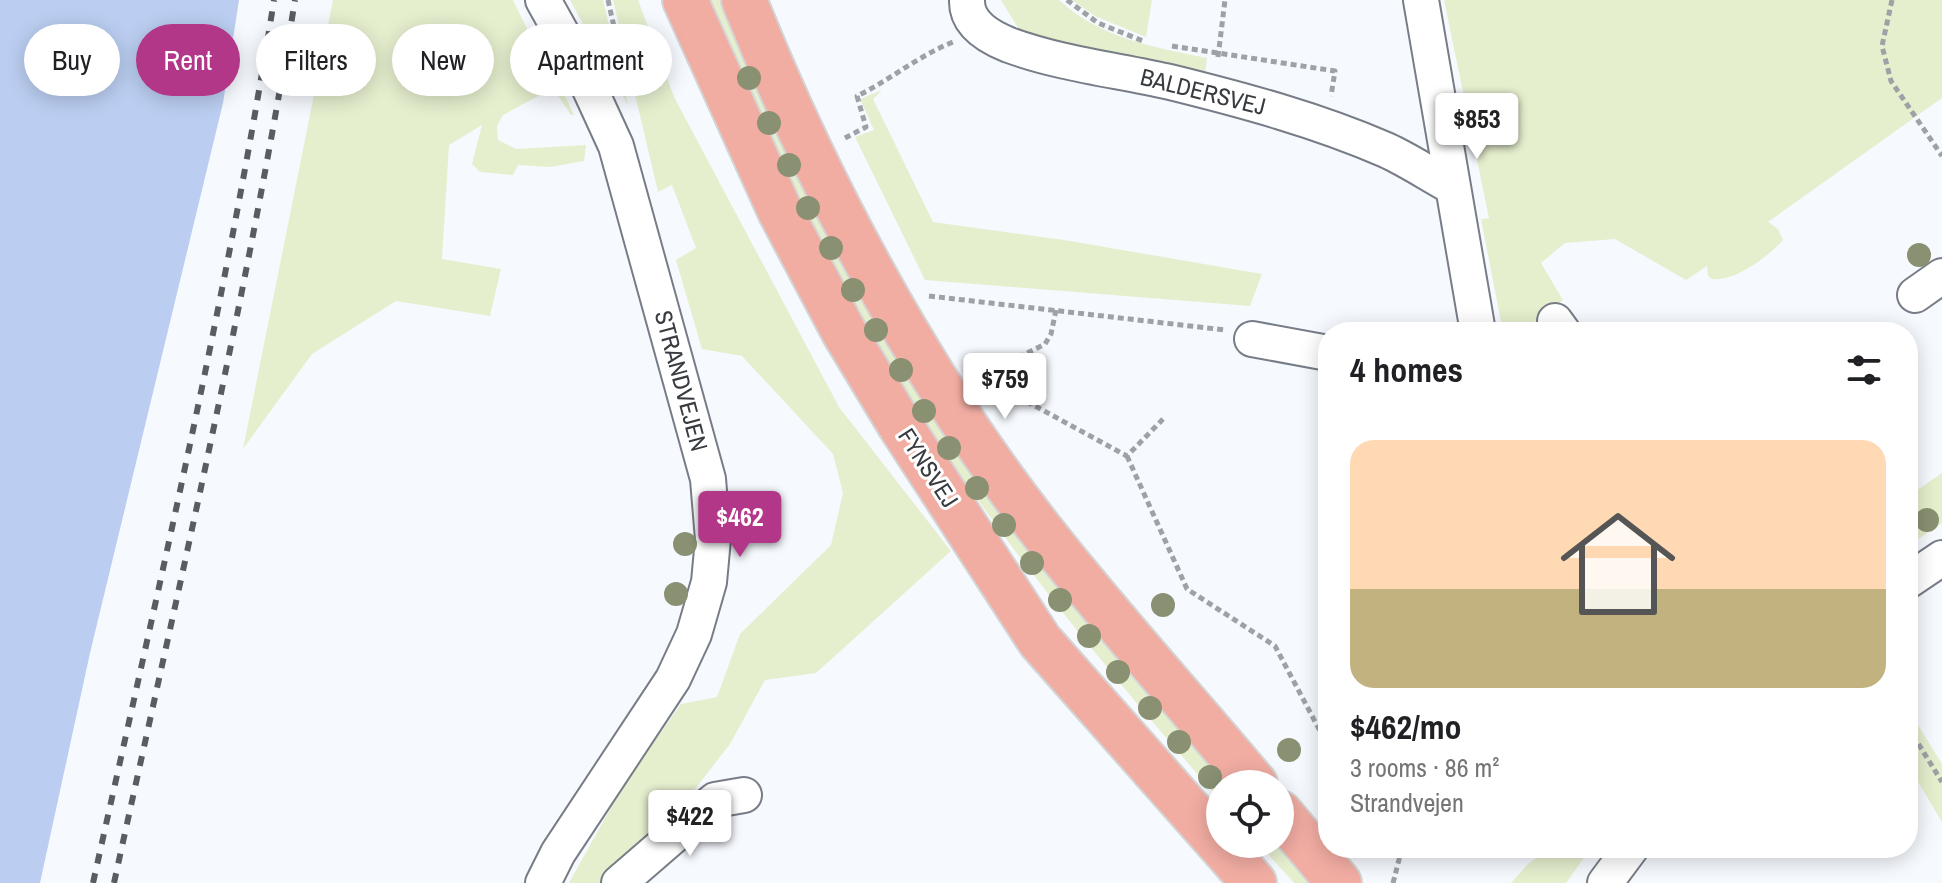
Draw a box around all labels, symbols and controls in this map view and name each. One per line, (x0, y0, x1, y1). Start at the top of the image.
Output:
chip: Buy (24, 24, 120, 96)
chip: Rent (136, 24, 240, 96)
chip: Filters (256, 24, 376, 96)
chip: New (392, 24, 494, 96)
chip: Apartment (510, 24, 672, 96)
street label: BALDERSVEJ (1137, 60, 1269, 122)
pin: $853 (1430, 93, 1524, 161)
text: $853 (1453, 101, 1501, 136)
street label: STRANDVEJEN (648, 307, 716, 455)
text: 4 homes (1350, 347, 1463, 393)
icon: filters (1842, 348, 1886, 392)
pin: $759 (958, 353, 1052, 421)
text: $759 (981, 361, 1029, 396)
street label: FYNSVEJ (891, 422, 966, 513)
pin: $462 (693, 491, 787, 559)
icon: home (1546, 492, 1690, 636)
text: $462 (716, 499, 764, 534)
text: $462/mo (1350, 704, 1462, 750)
text: 3 rooms · 86 m² (1350, 750, 1499, 785)
map controls (1206, 770, 1294, 858)
button: locate (1206, 770, 1294, 858)
text: Strandvejen (1350, 785, 1464, 820)
pin: $422 (643, 790, 737, 858)
text: $422 (666, 798, 714, 833)

